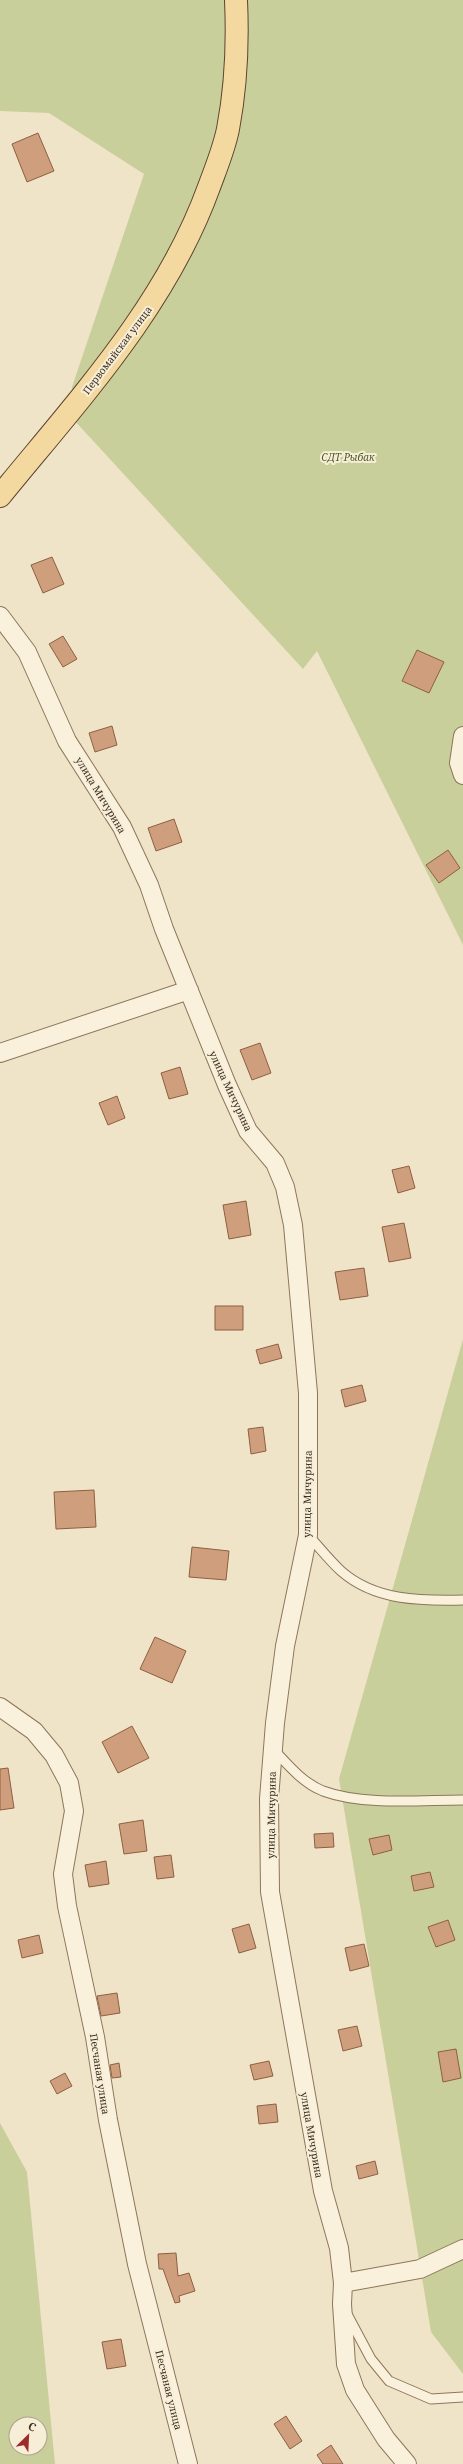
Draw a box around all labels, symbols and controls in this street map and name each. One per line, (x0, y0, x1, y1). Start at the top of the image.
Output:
street label: Первомайская улица (79, 303, 155, 397)
park label: СДТ Рыбак (321, 450, 375, 464)
street label: улица Мичурина (73, 754, 130, 836)
street label: улица Мичурина (206, 1048, 256, 1134)
street label: улица Мичурина (299, 1450, 315, 1538)
street label: улица Мичурина (263, 1771, 279, 1859)
street label: Песчаная улица (87, 2033, 113, 2116)
street label: улица Мичурина (298, 2091, 327, 2180)
street label: Песчаная улица (152, 2349, 186, 2432)
north arrow (8, 2416, 48, 2456)
text: С (26, 2418, 39, 2435)

